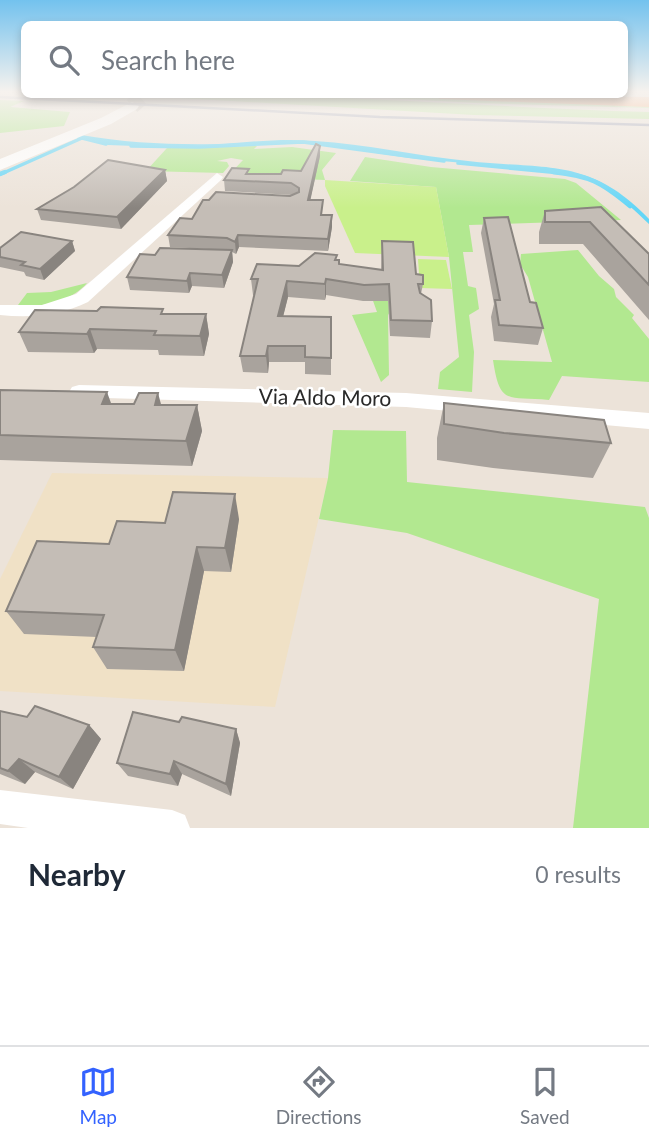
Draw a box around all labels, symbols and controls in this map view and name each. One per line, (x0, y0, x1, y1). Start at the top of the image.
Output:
search box (21, 21, 628, 98)
icon: search (45, 41, 83, 79)
text: Search here (101, 44, 235, 76)
street label: Via Aldo Moro (258, 383, 392, 410)
text: Nearby (28, 856, 126, 892)
text: 0 results (535, 860, 621, 888)
tab: Map (79, 1063, 117, 1128)
tab: Directions (276, 1063, 362, 1128)
tab: Saved (520, 1063, 570, 1128)

